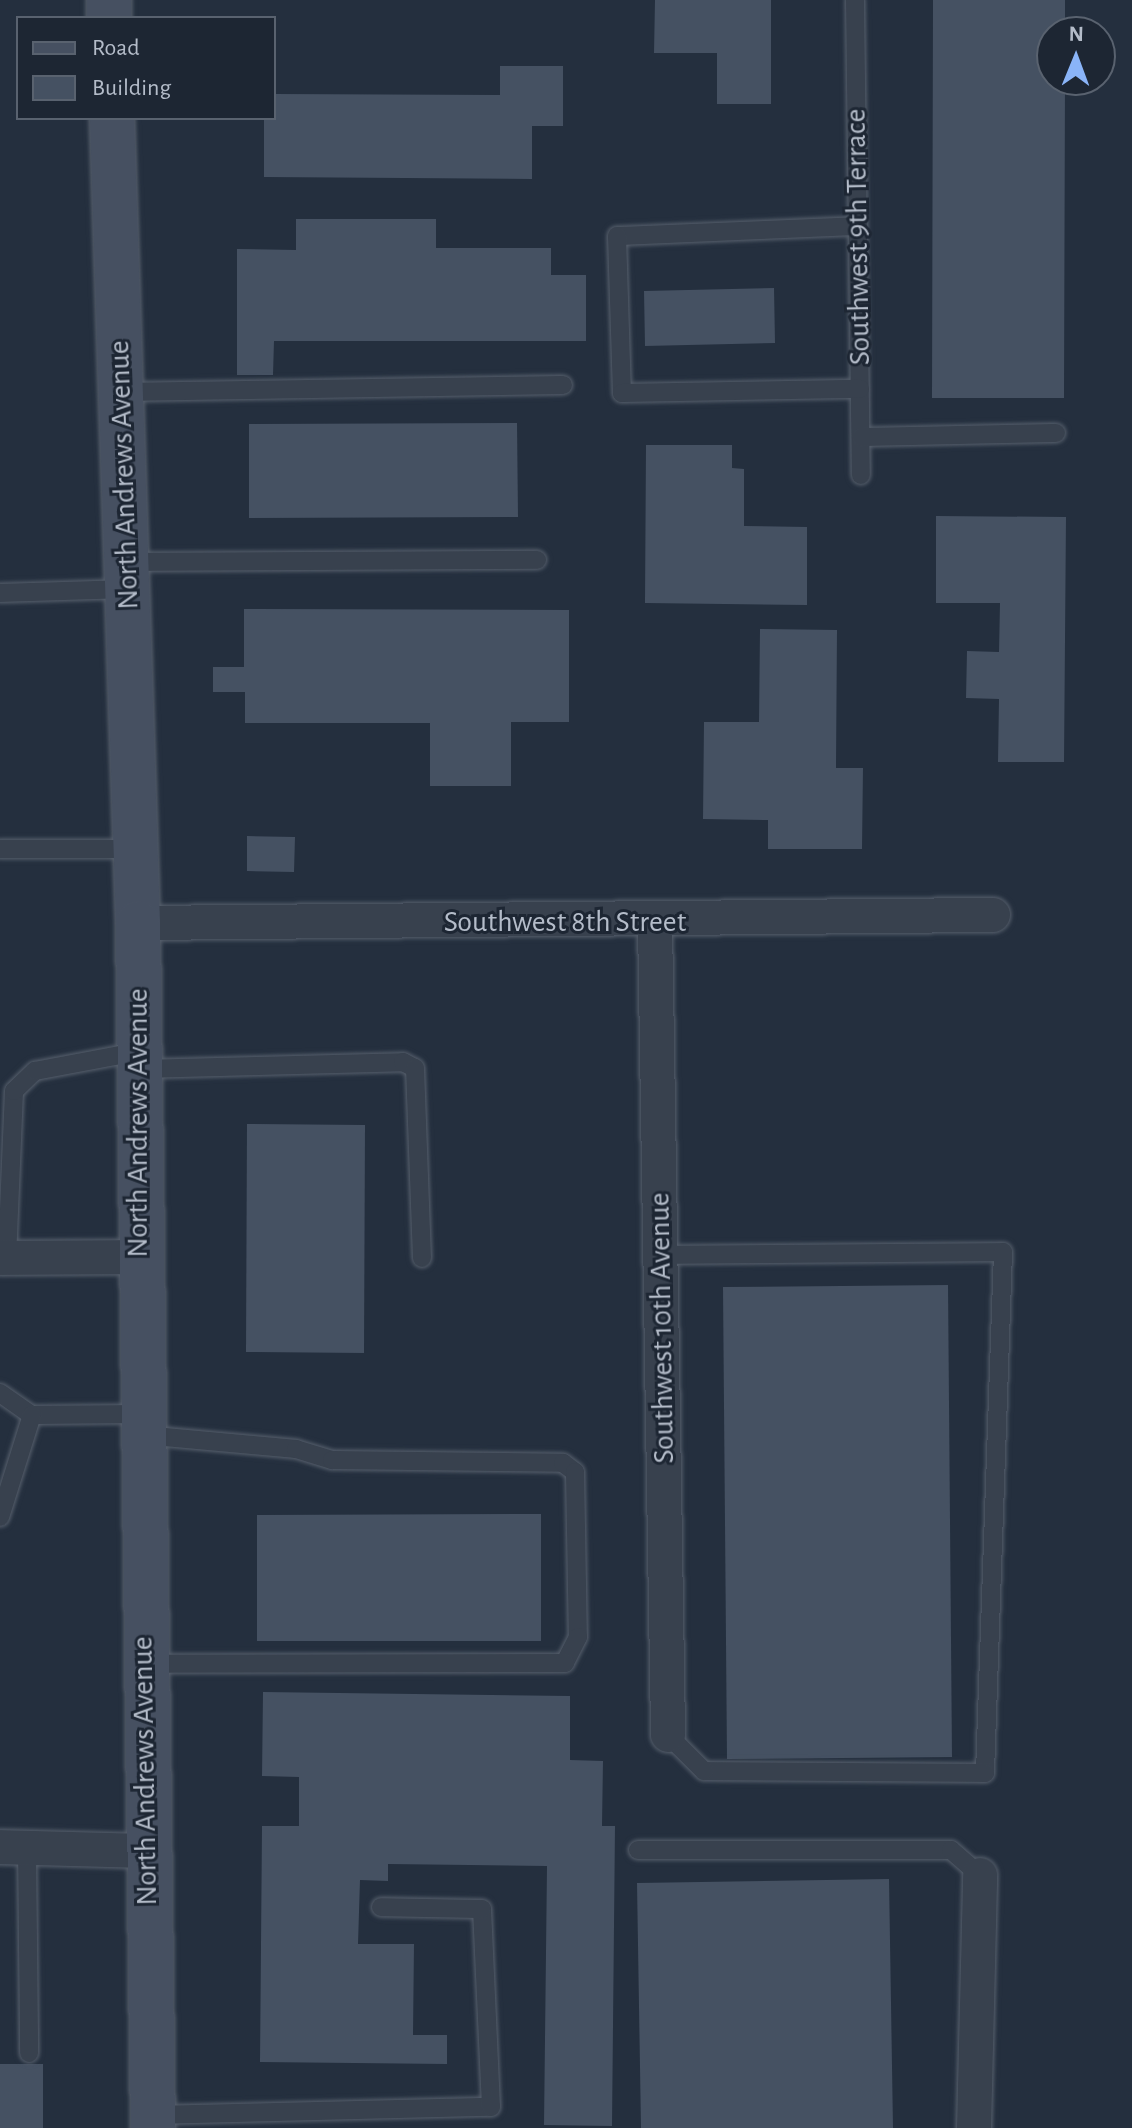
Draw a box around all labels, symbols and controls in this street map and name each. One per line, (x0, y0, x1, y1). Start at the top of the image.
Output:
legend (16, 16, 276, 120)
north arrow (1036, 16, 1116, 96)
text: N (1069, 23, 1084, 45)
text: Road (92, 36, 140, 60)
text: Building (92, 76, 171, 100)
street label: Southwest 9th Terrace (838, 108, 878, 366)
street label: North Andrews Avenue (101, 340, 147, 610)
street label: Southwest 8th Street (444, 904, 686, 940)
street label: North Andrews Avenue (120, 988, 156, 1258)
street label: Southwest 10th Avenue (642, 1192, 682, 1464)
street label: North Andrews Avenue (125, 1636, 165, 1906)

